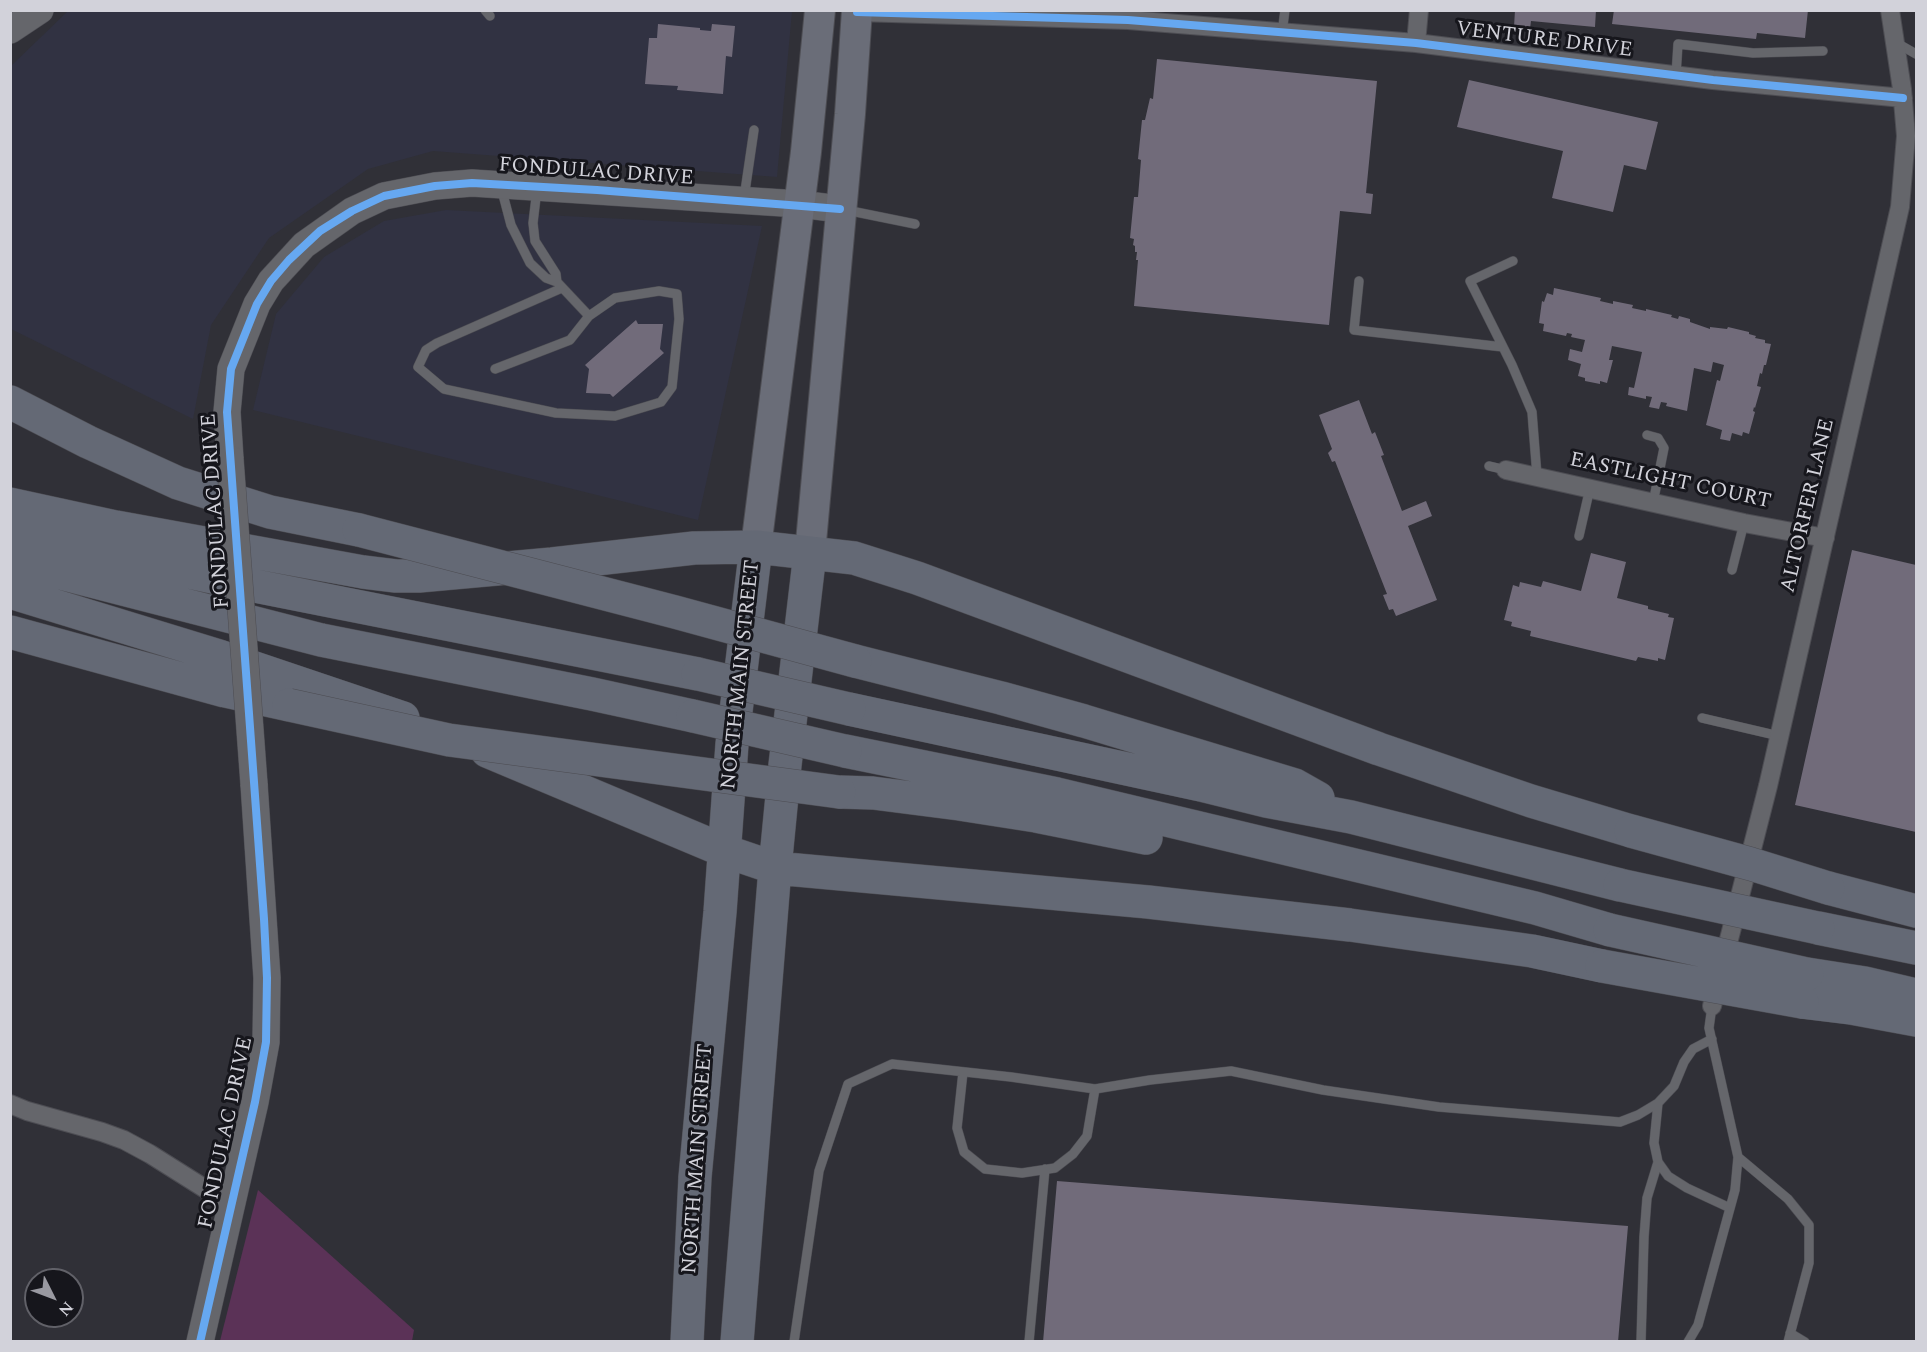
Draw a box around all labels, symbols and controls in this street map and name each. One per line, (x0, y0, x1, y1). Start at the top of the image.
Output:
street label: VENTURE DRIVE (1454, 18, 1634, 64)
street label: FONDULAC DRIVE (498, 154, 694, 192)
street label: FONDULAC DRIVE (198, 413, 236, 609)
street label: ALTORFER LANE (1777, 417, 1841, 595)
street label: EASTLIGHT COURT (1567, 448, 1773, 516)
street label: NORTH MAIN STREET (717, 559, 767, 791)
street label: FONDULAC DRIVE (194, 1035, 260, 1231)
street label: NORTH MAIN STREET (678, 1043, 720, 1275)
north arrow (24, 1268, 84, 1328)
text: N (53, 1296, 79, 1322)

